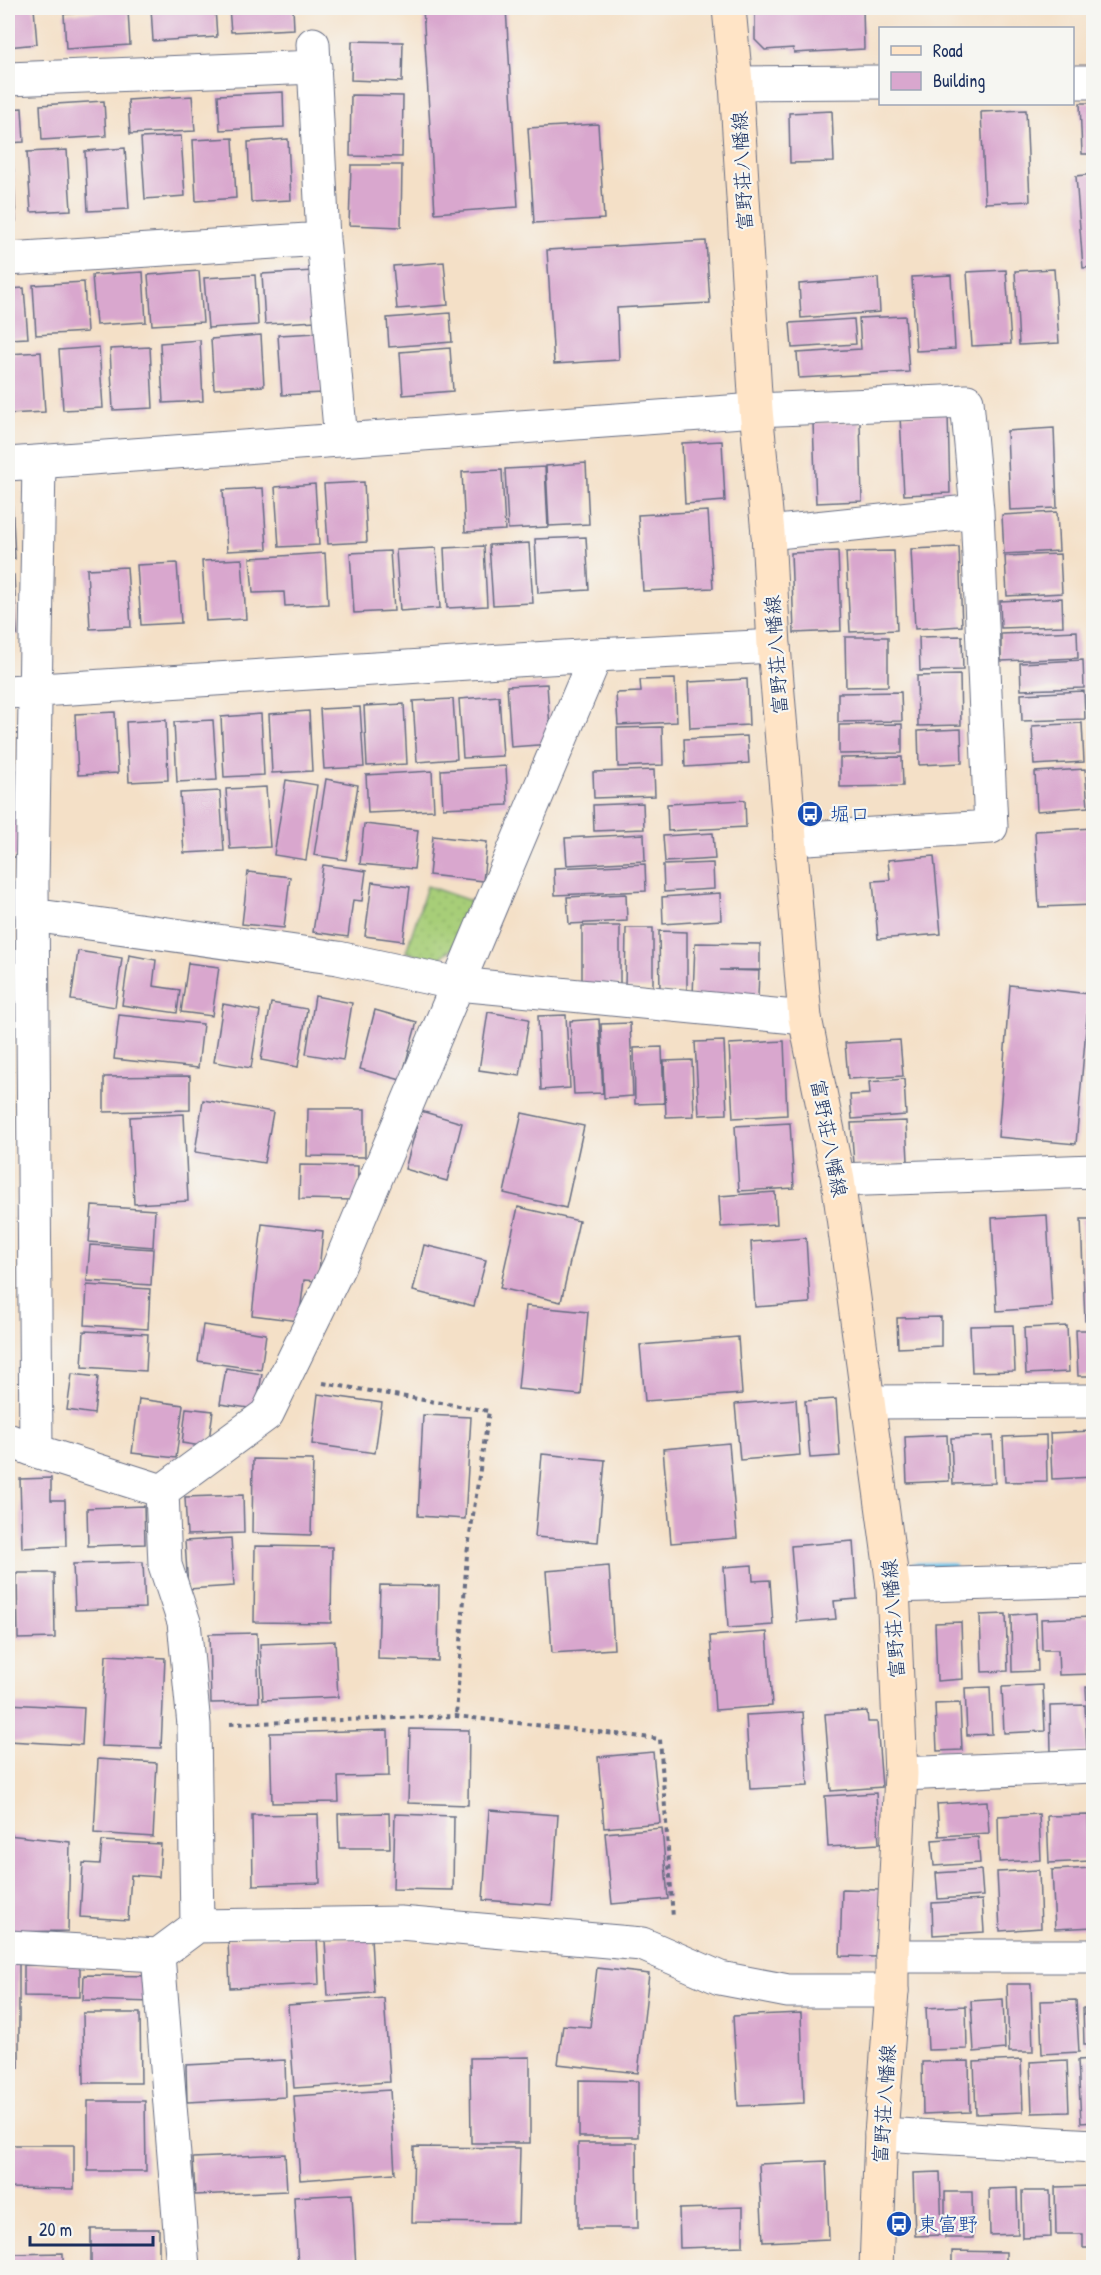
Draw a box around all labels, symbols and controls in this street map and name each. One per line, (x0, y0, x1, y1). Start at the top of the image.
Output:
legend (879, 27, 1074, 105)
text: Road (933, 38, 963, 63)
text: Building (933, 68, 985, 93)
street label: 富野荘八幡線 (725, 110, 758, 232)
street label: 富野荘八幡線 (758, 594, 793, 716)
bus stop icon: 堀口 (795, 799, 825, 829)
place label: 堀口 (830, 800, 870, 827)
street label: 富野荘八幡線 (805, 1076, 854, 1199)
street label: 富野荘八幡線 (875, 1558, 910, 1680)
street label: 富野荘八幡線 (866, 2043, 901, 2165)
scale bar (30, 2209, 153, 2247)
bus stop icon: 東富野 (884, 2209, 914, 2239)
place label: 東富野 (918, 2210, 978, 2237)
text: 20 m (39, 2217, 72, 2242)

